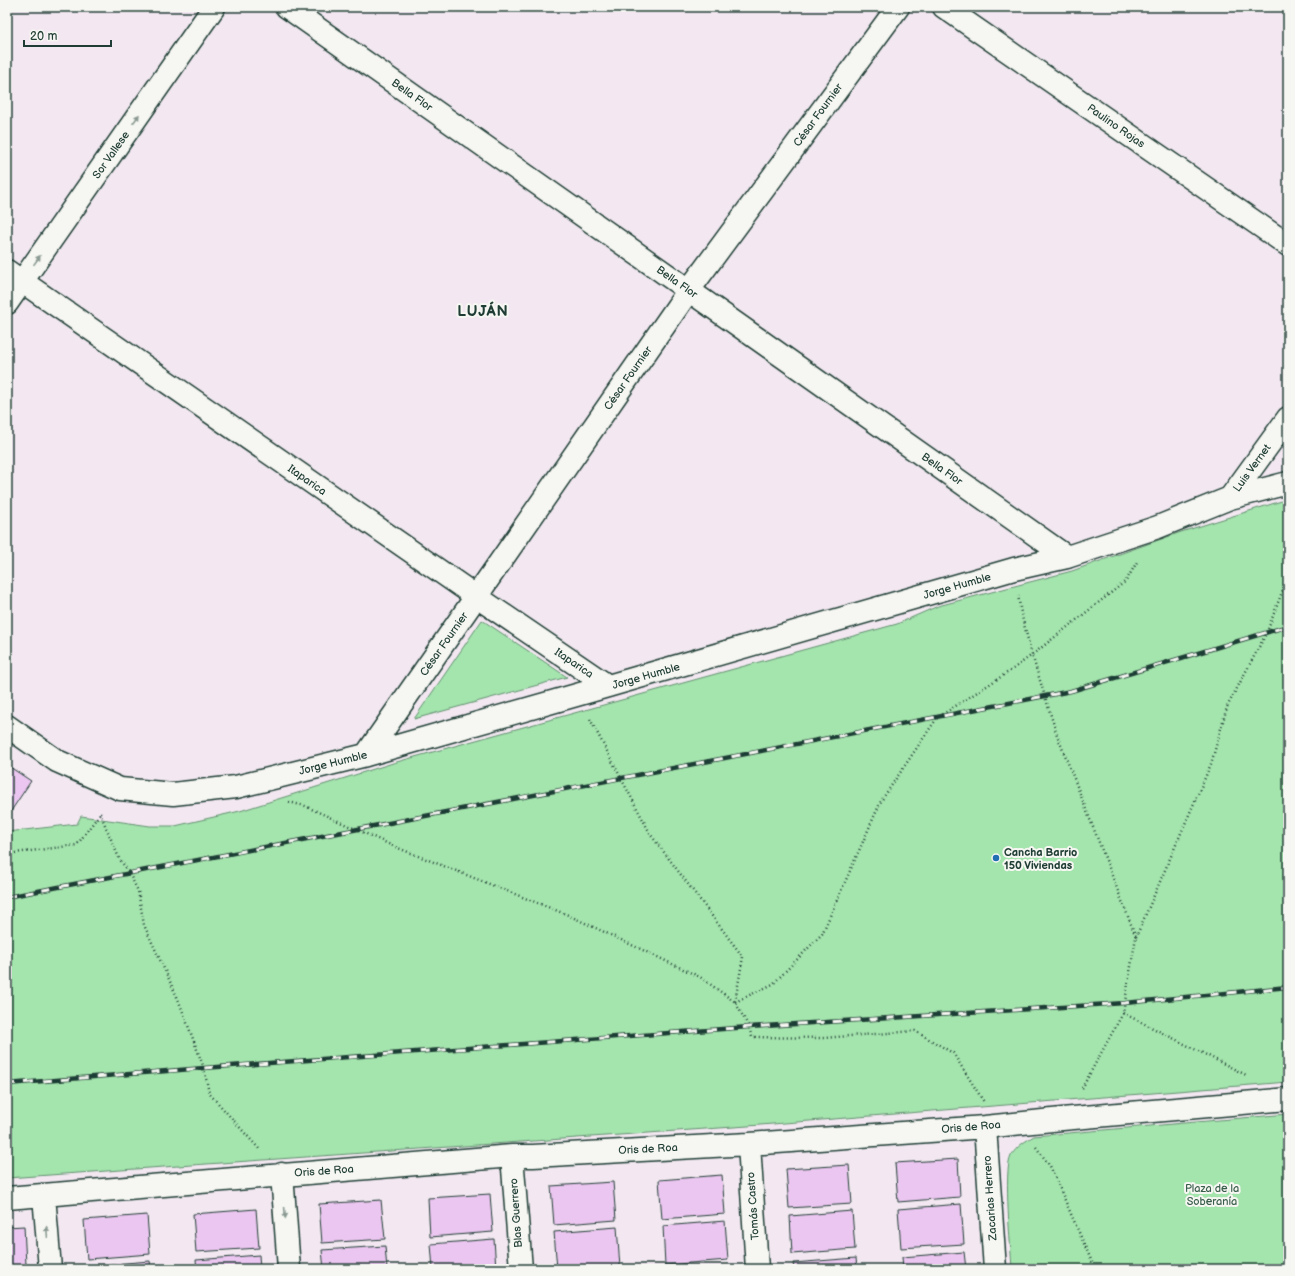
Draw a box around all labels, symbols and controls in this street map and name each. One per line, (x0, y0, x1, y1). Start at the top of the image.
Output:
scale bar (24, 22, 111, 48)
text: 20 m (30, 29, 57, 44)
street label: Bella Flor (389, 76, 436, 114)
street label: César Fournier (791, 80, 846, 149)
street label: Paulino Rojas (1085, 101, 1148, 151)
one-way arrow (132, 114, 140, 124)
street label: Sor Vallese (90, 128, 132, 181)
one-way arrow (33, 255, 41, 265)
street label: Bella Flor (654, 263, 701, 301)
district label: LUJÁN (457, 301, 509, 321)
street label: César Fournier (601, 343, 655, 412)
street label: Luis Vernet (1230, 441, 1274, 494)
street label: Bella Flor (919, 450, 966, 488)
street label: Itaparica (285, 462, 329, 498)
street label: Jorge Humble (922, 570, 993, 602)
street label: César Fournier (417, 609, 471, 678)
street label: Itaparica (552, 645, 596, 681)
street label: Jorge Humble (611, 660, 682, 692)
street label: Jorge Humble (298, 748, 369, 778)
place label: Cancha Barrio 150 Viviendas (1004, 846, 1077, 872)
marker: Cancha Barrio 150 Viviendas (991, 853, 1001, 863)
street label: Oris de Roa (941, 1118, 1001, 1136)
street label: Oris de Roa (618, 1141, 678, 1157)
street label: Zacarias Herrero (981, 1155, 1000, 1242)
street label: Oris de Roa (294, 1162, 354, 1180)
street label: Tomás Castro (744, 1171, 762, 1241)
street label: Blas Guerrero (507, 1178, 525, 1248)
park label: Plaza de la Soberanía (1185, 1182, 1239, 1208)
one-way arrow (282, 1207, 289, 1219)
one-way arrow (44, 1226, 51, 1238)

